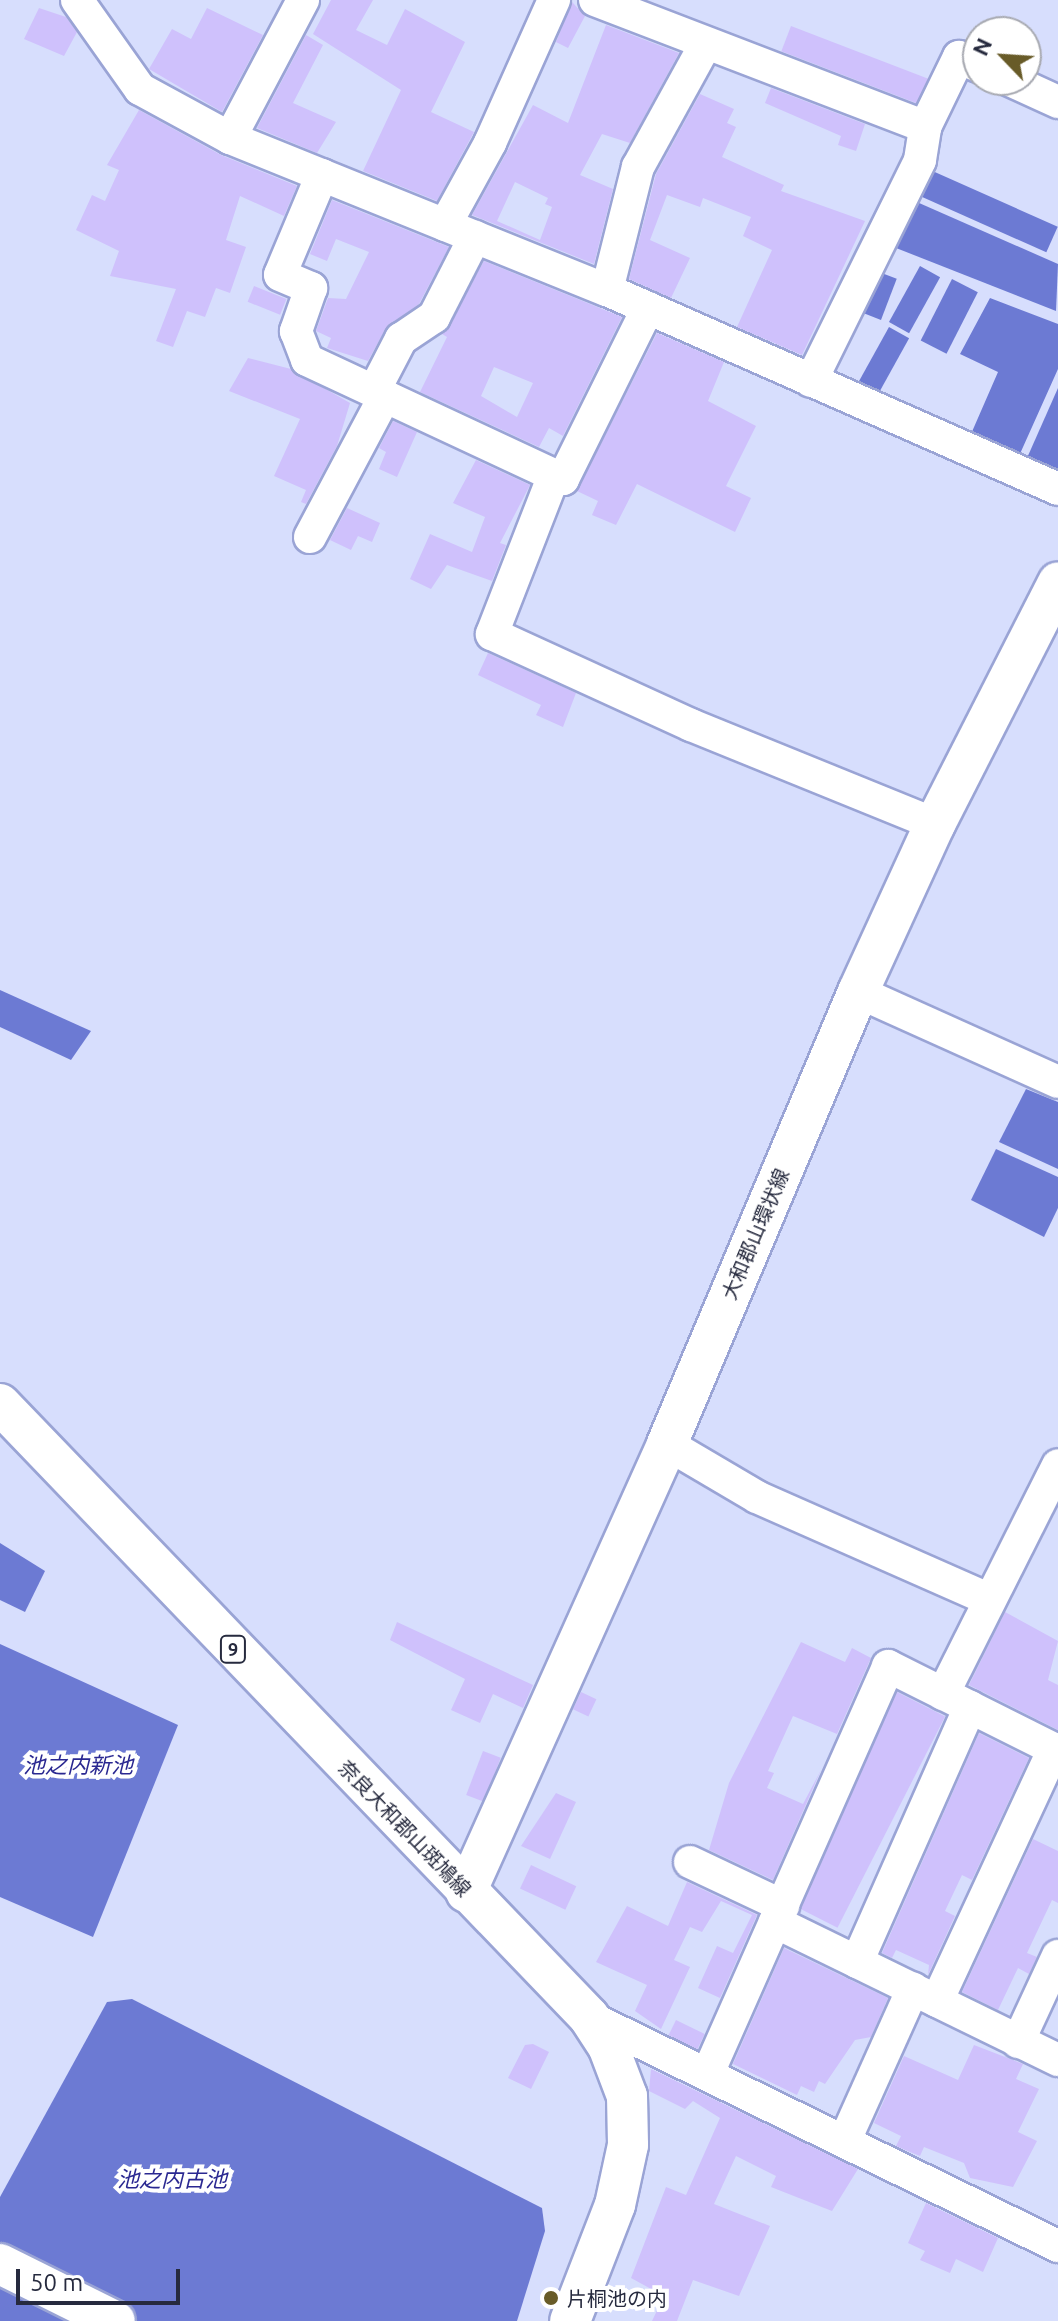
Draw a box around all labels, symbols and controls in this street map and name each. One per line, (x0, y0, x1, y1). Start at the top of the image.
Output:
north arrow (962, 16, 1042, 96)
text: N (967, 34, 996, 59)
street label: 大和郡山環状線 (717, 1165, 793, 1303)
road number: 9 (219, 1635, 247, 1663)
water label: 池之内新池 (23, 1752, 133, 1778)
street label: 奈良大和郡山斑鳩線 (334, 1755, 476, 1901)
water label: 池之内古池 (117, 2166, 227, 2192)
scale bar (20, 2253, 184, 2303)
text: 50 m (30, 2269, 83, 2296)
place label: 片桐池の内 (567, 2286, 667, 2310)
marker: 片桐池の内 (542, 2289, 560, 2307)

